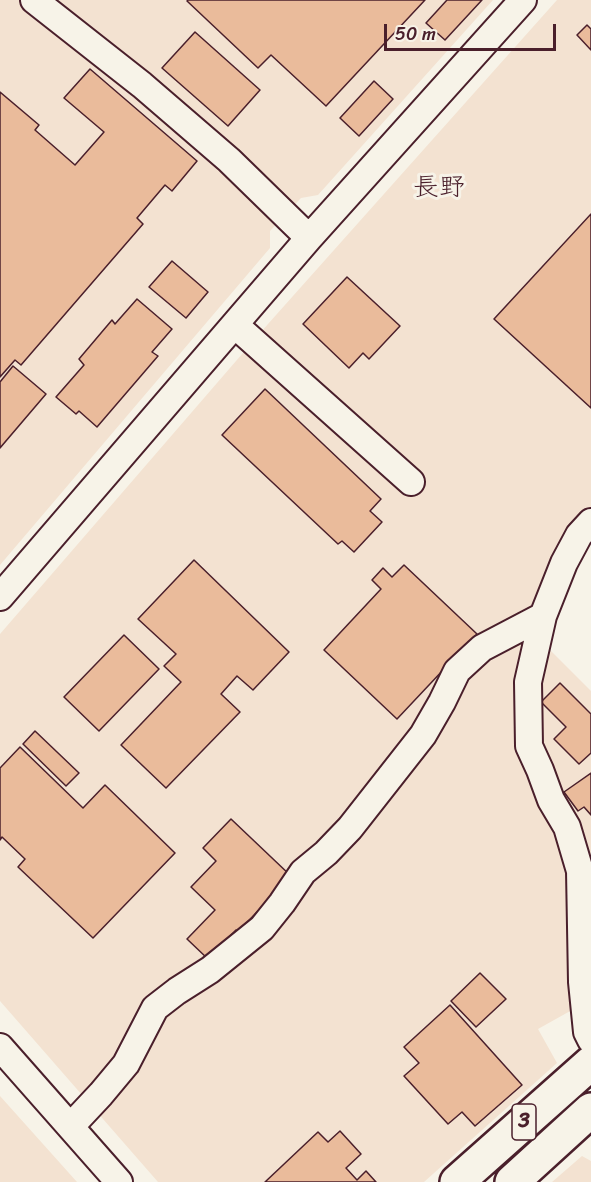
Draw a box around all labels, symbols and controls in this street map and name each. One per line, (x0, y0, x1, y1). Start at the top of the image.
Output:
scale bar (387, 12, 560, 50)
text: 50 m (395, 18, 436, 50)
district label: 長野 (413, 172, 465, 204)
road number: 3 (512, 1104, 536, 1140)

